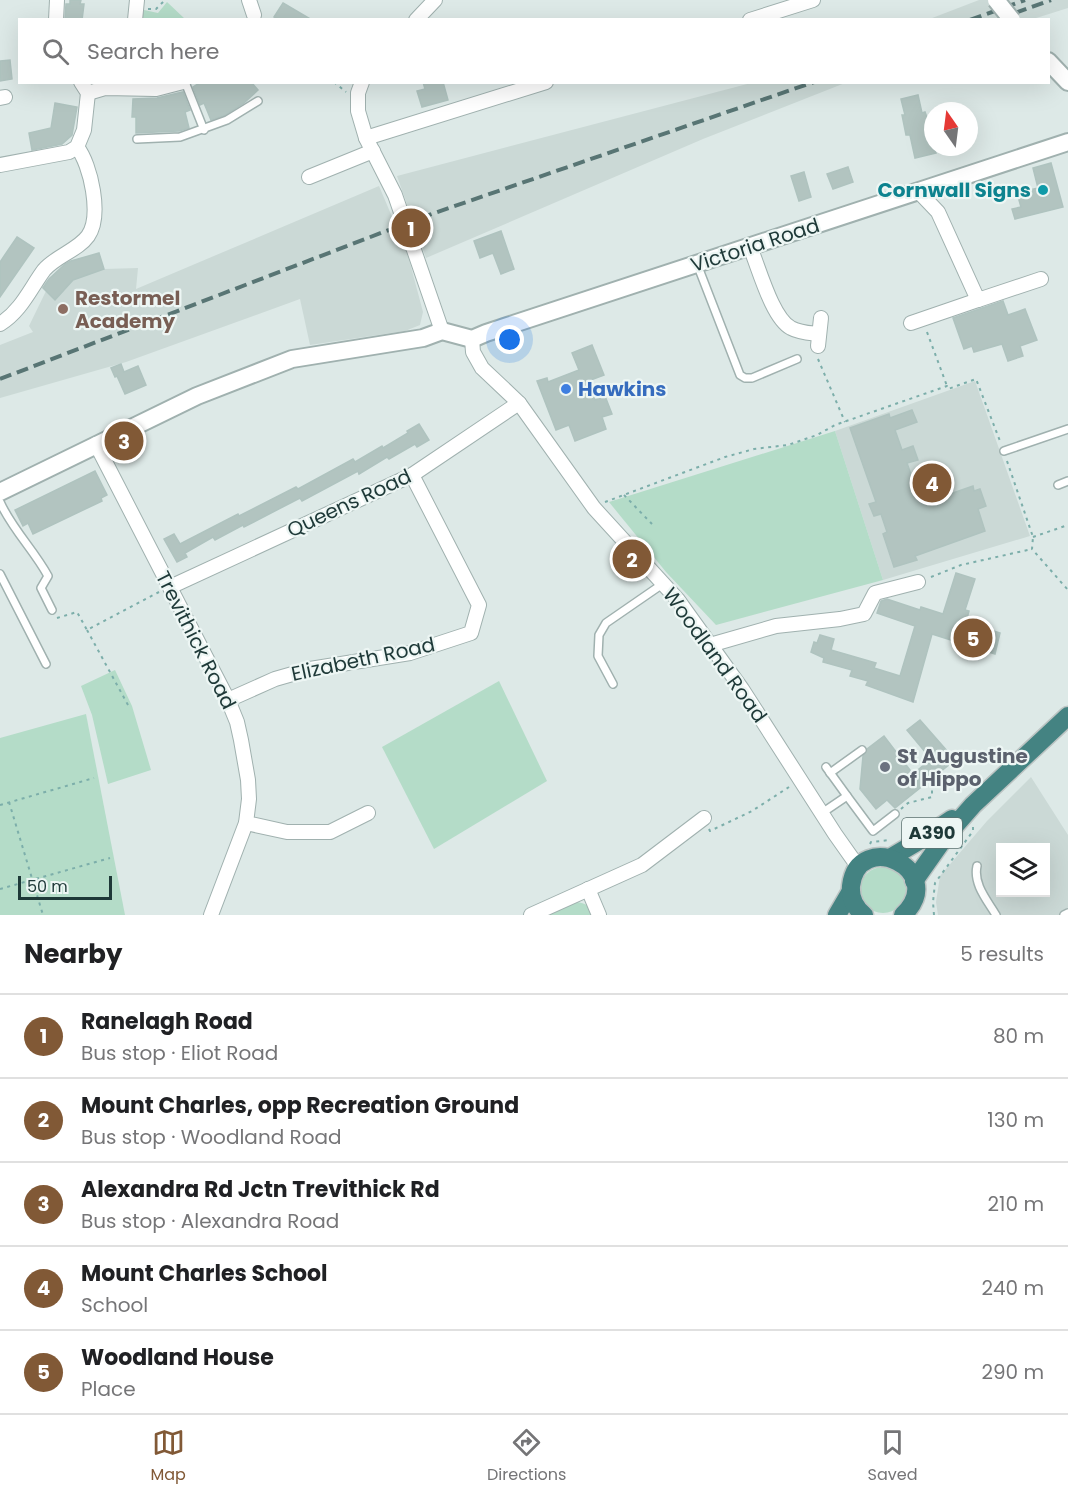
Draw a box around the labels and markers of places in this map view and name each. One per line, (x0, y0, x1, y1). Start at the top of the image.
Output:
place label: Cornwall Signs (878, 176, 1031, 204)
marker: Cornwall Signs (1036, 183, 1050, 197)
pin: 1 (392, 206, 430, 250)
place label: Restormel Academy (75, 284, 180, 335)
marker: Restormel Academy (56, 302, 70, 316)
place label: Hawkins (578, 375, 666, 403)
marker: Hawkins (559, 382, 573, 396)
pin: 3 (104, 418, 144, 464)
pin: 4 (912, 460, 952, 506)
pin: 2 (612, 536, 652, 582)
pin: 5 (954, 616, 992, 660)
place label: St Augustine of Hippo (897, 742, 1028, 793)
marker: St Augustine of Hippo (878, 760, 892, 774)

